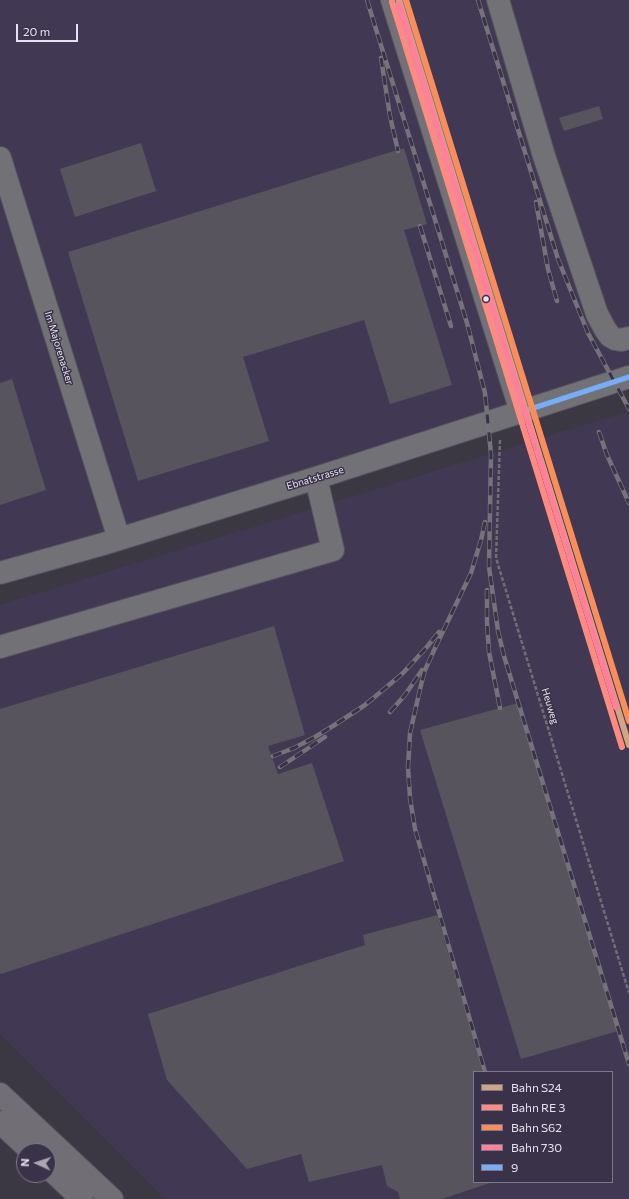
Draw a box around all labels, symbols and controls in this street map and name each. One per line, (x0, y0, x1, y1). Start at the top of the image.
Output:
scale bar (18, 16, 80, 42)
text: 20 m (23, 24, 50, 38)
unlabelled marker (481, 294, 491, 304)
street label: Im Majorenacker (42, 310, 76, 386)
street label: Ebnatstrasse (285, 464, 345, 492)
street label: Heuweg (539, 687, 561, 725)
legend (473, 1071, 613, 1183)
text: Bahn S24 (511, 1080, 562, 1094)
text: Bahn RE 3 (511, 1100, 565, 1114)
text: Bahn S62 (511, 1120, 562, 1134)
text: Bahn 730 (511, 1140, 562, 1154)
north arrow (16, 1143, 56, 1183)
text: N (18, 1158, 31, 1167)
text: 9 (511, 1160, 518, 1174)

